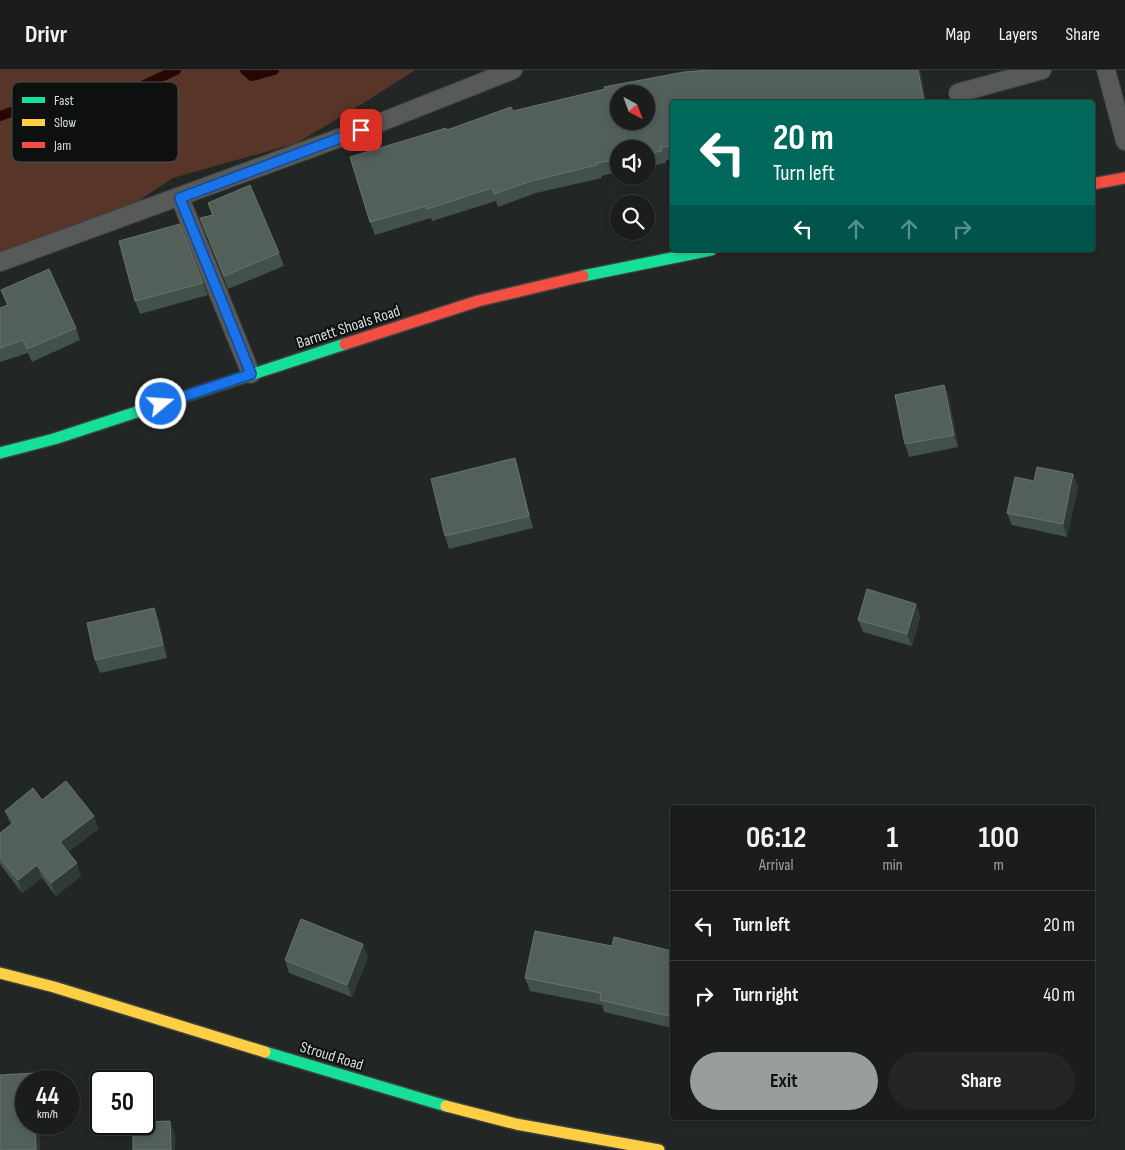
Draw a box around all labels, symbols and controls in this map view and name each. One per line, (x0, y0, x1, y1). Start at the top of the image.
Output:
text: Drivr (25, 20, 67, 49)
text: Map (946, 24, 971, 45)
text: Layers (999, 24, 1038, 45)
text: Share (1066, 24, 1100, 45)
legend (12, 82, 178, 162)
north arrow (610, 85, 655, 130)
map controls (610, 85, 655, 240)
text: Fast (54, 92, 74, 109)
pin (340, 109, 382, 151)
text: Slow (54, 114, 76, 131)
icon: arrive (347, 116, 375, 144)
text: 20 m (773, 117, 834, 160)
icon: left (690, 120, 755, 185)
text: Jam (53, 137, 71, 154)
button: sound (610, 140, 655, 185)
text: Turn left (773, 160, 835, 187)
button: search (610, 195, 655, 240)
icon: left (789, 215, 817, 243)
icon: ahead (842, 215, 870, 243)
icon: ahead (895, 215, 923, 243)
icon: right (948, 215, 976, 243)
street label: Barnett Shoals Road (294, 302, 403, 353)
position arrow (134, 377, 186, 429)
text: 06:12 (746, 820, 806, 856)
text: 1 (887, 820, 898, 856)
text: 100 (979, 820, 1019, 856)
text: Arrival (759, 856, 793, 875)
text: min (882, 856, 903, 875)
text: m (994, 856, 1004, 875)
icon: left (690, 912, 718, 940)
text: Turn left (733, 914, 790, 937)
text: 20 m (1043, 914, 1075, 937)
icon: right (690, 982, 718, 1010)
text: Turn right (733, 984, 798, 1007)
text: 40 m (1043, 984, 1075, 1007)
street label: Stroud Road (298, 1038, 366, 1075)
button: Exit (690, 1052, 878, 1110)
button: Share (888, 1052, 1075, 1110)
speed limit sign: 50 (90, 1070, 155, 1135)
text: 44 (36, 1081, 59, 1112)
text: km/h (37, 1107, 58, 1122)

